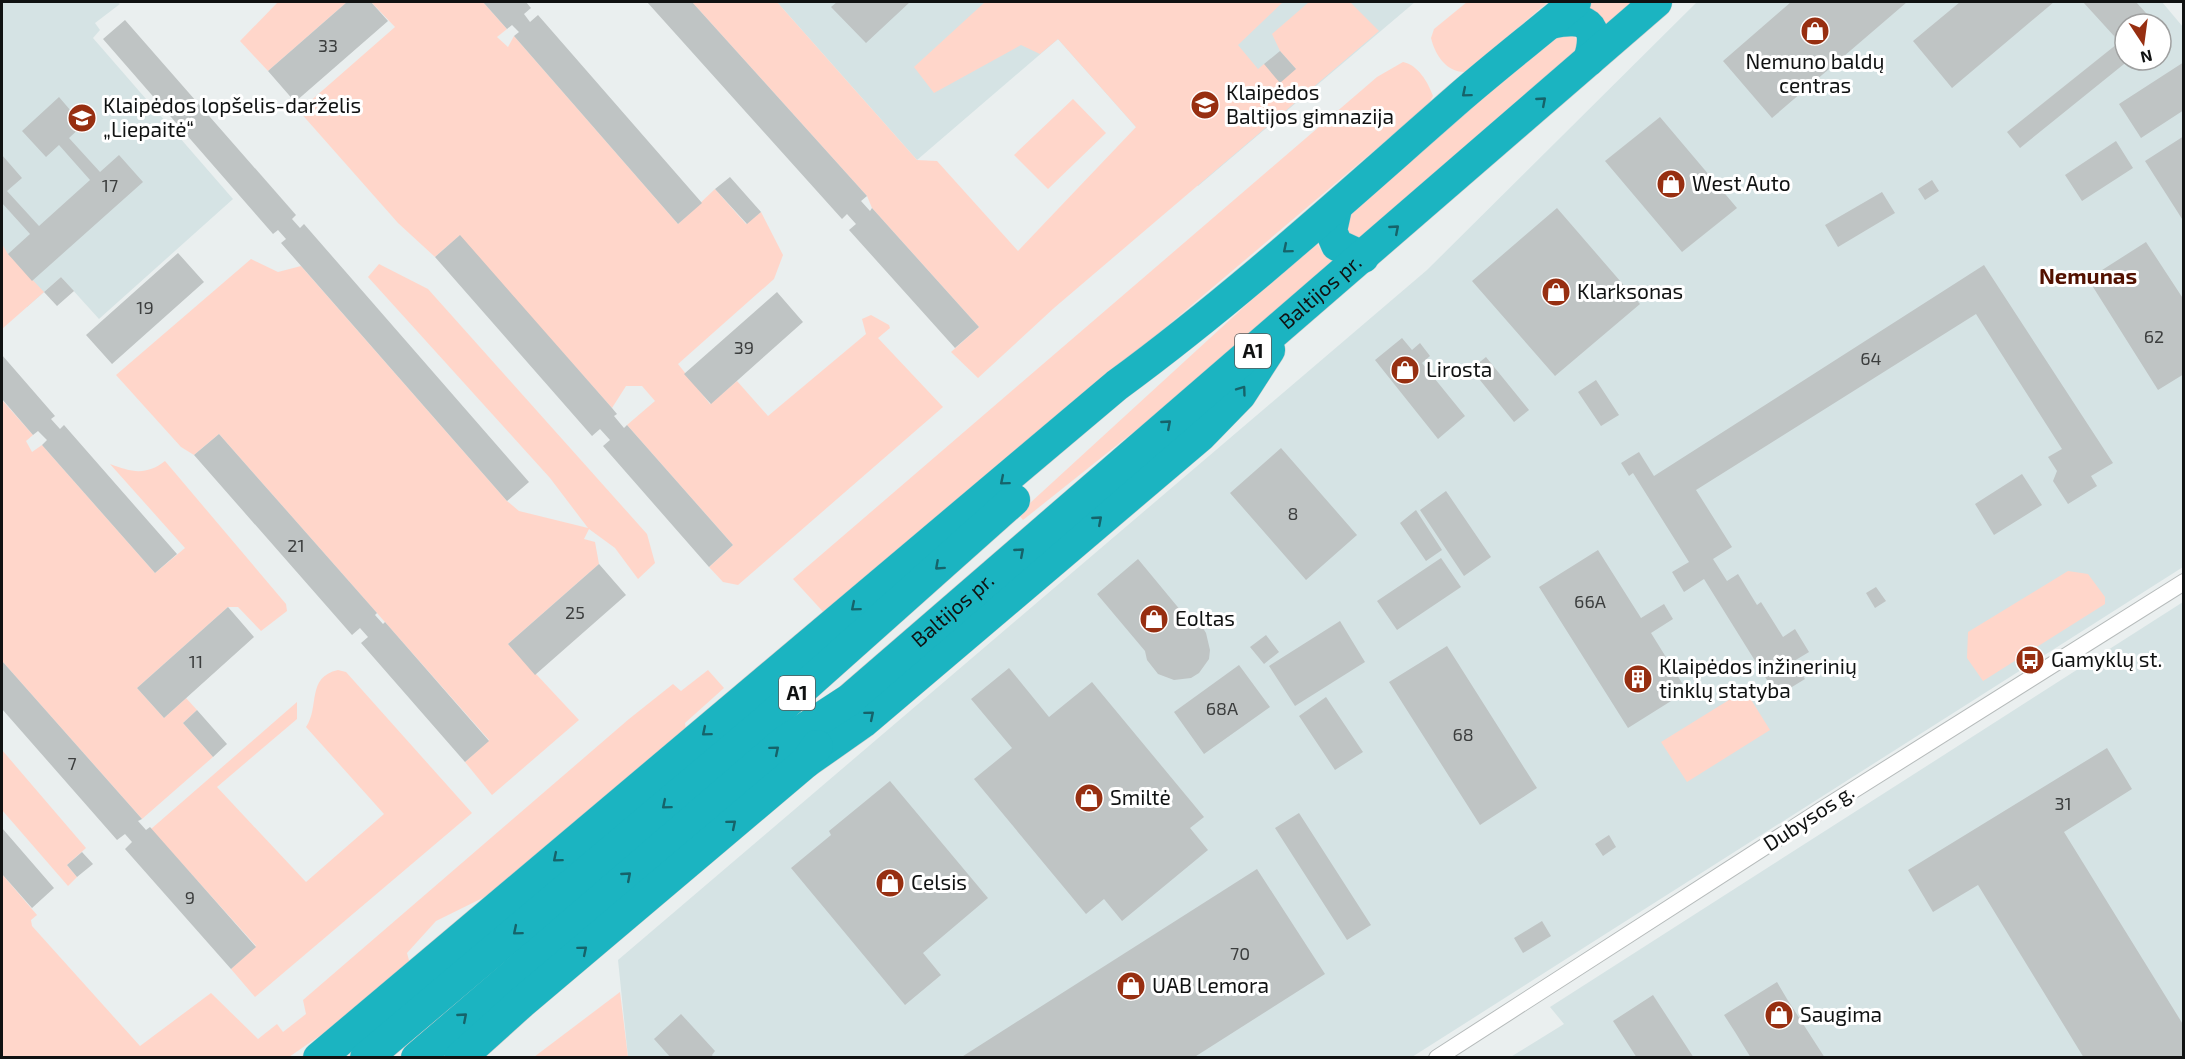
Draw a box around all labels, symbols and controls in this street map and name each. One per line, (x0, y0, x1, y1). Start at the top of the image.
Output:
north arrow (2113, 12, 2173, 72)
shop icon: Nemuno baldų centras (1799, 15, 1831, 47)
house number: 33 (318, 34, 338, 56)
text: N (2139, 47, 2154, 68)
place label: Nemuno baldų centras (1746, 48, 1885, 97)
place label: Klaipėdos Baltijos gimnazija (1226, 79, 1394, 129)
one-way arrow (1462, 86, 1473, 97)
school or university icon: Klaipėdos Baltijos gimnazija (1189, 89, 1221, 121)
place label: Klaipėdos lopšelis-darželis „Liepaitė“ (103, 92, 361, 141)
one-way arrow (1535, 97, 1546, 108)
school or university icon: Klaipėdos lopšelis-darželis „Liepaitė“ (66, 102, 98, 134)
shop icon: West Auto (1655, 168, 1687, 200)
place label: West Auto (1692, 170, 1791, 195)
house number: 17 (102, 174, 118, 196)
one-way arrow (1388, 225, 1399, 236)
one-way arrow (1283, 242, 1294, 253)
street label: Baltijos pr. (1273, 249, 1366, 333)
district label: Nemunas (2039, 262, 2137, 288)
shop icon: Klarksonas (1540, 276, 1572, 308)
place label: Klarksonas (1577, 278, 1683, 303)
house number: 19 (136, 296, 154, 318)
house number: 62 (2144, 325, 2164, 347)
road number: A1 (1235, 334, 1271, 368)
house number: 39 (734, 336, 754, 358)
house number: 64 (1860, 347, 1882, 369)
shop icon: Lirosta (1389, 354, 1421, 386)
place label: Lirosta (1426, 356, 1492, 381)
one-way arrow (1235, 386, 1246, 397)
one-way arrow (1160, 420, 1171, 431)
one-way arrow (1000, 473, 1011, 484)
house number: 8 (1288, 502, 1298, 524)
one-way arrow (1091, 517, 1102, 528)
house number: 21 (287, 534, 305, 556)
one-way arrow (1013, 548, 1024, 559)
one-way arrow (936, 559, 946, 570)
street label: Baltijos pr. (906, 567, 998, 651)
house number: 66A (1574, 590, 1607, 612)
one-way arrow (851, 600, 862, 611)
house number: 25 (565, 601, 585, 623)
shop icon: Eoltas (1138, 603, 1170, 635)
place label: Eoltas (1175, 605, 1235, 630)
bus stop icon: Gamyklų st. (2014, 644, 2046, 676)
place label: Gamyklų st. (2051, 646, 2162, 671)
house number: 11 (189, 650, 203, 672)
place label: Klaipėdos inžinerinių tinklų statyba (1659, 653, 1857, 702)
building icon: Klaipėdos inžinerinių tinklų statyba (1622, 663, 1654, 695)
road number: A1 (779, 676, 815, 710)
house number: 68A (1206, 697, 1239, 719)
one-way arrow (863, 712, 874, 723)
house number: 68 (1452, 723, 1474, 745)
one-way arrow (702, 725, 713, 736)
one-way arrow (768, 746, 779, 757)
house number: 7 (67, 752, 77, 774)
street label: Dubysos g. (1758, 778, 1858, 855)
shop icon: Smiltė (1073, 782, 1105, 814)
place label: Smiltė (1110, 784, 1171, 809)
house number: 31 (2054, 792, 2072, 814)
one-way arrow (662, 798, 673, 809)
one-way arrow (725, 821, 736, 832)
one-way arrow (553, 850, 564, 861)
shop icon: Celsis (874, 867, 906, 899)
place label: Celsis (911, 869, 967, 894)
one-way arrow (620, 872, 630, 883)
house number: 9 (185, 886, 195, 908)
one-way arrow (513, 923, 524, 934)
house number: 70 (1230, 942, 1250, 964)
one-way arrow (576, 946, 587, 957)
shop icon: UAB Lemora (1115, 970, 1147, 1002)
place label: UAB Lemora (1152, 972, 1269, 997)
shop icon: Saugima (1763, 999, 1795, 1031)
place label: Saugima (1800, 1001, 1882, 1026)
one-way arrow (456, 1014, 467, 1025)

